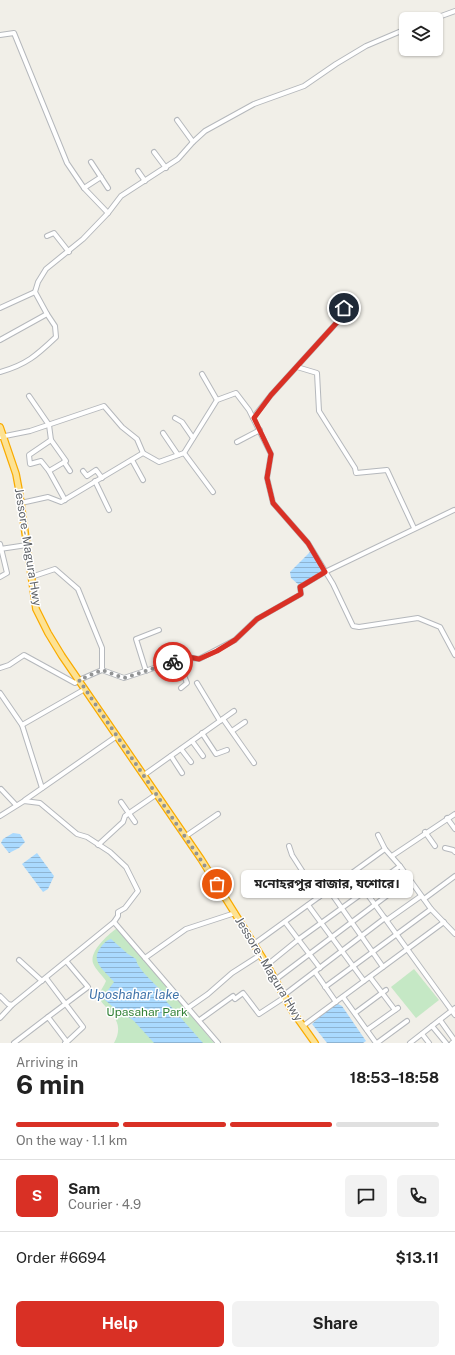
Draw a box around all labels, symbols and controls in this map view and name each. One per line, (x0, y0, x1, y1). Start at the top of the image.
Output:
map controls (399, 12, 443, 56)
button: layers (399, 12, 443, 56)
pin (327, 291, 361, 325)
icon: home (333, 297, 355, 319)
street label: Jessore - Magura Hwy (12, 487, 44, 608)
courier (153, 642, 193, 682)
icon: bike (162, 651, 184, 673)
pin (200, 867, 234, 901)
callout: ম‌ন‌োহরপুর বাজার, যশ‌োরে। (241, 870, 413, 898)
icon: bag (206, 873, 228, 895)
text: ম‌ন‌োহরপুর বাজার, যশ‌োরে। (254, 876, 400, 891)
street label: Jessore - Magura Hwy (232, 914, 306, 1024)
water label: Uposhahar lake (89, 987, 179, 1002)
park label: Upasahar Park (106, 1005, 188, 1019)
text: Arriving in (16, 1055, 78, 1070)
text: 6 min (16, 1069, 85, 1100)
text: 18:53–18:58 (350, 1069, 439, 1086)
text: On the way · 1.1 km (16, 1133, 127, 1148)
button: chat (345, 1175, 387, 1217)
button: phone (397, 1175, 439, 1217)
text: Sam (68, 1180, 100, 1197)
text: S (32, 1187, 42, 1204)
text: Courier · 4.9 (68, 1197, 141, 1212)
text: Order #6694 (16, 1249, 106, 1266)
text: $13.11 (396, 1249, 439, 1266)
button: Help (16, 1301, 224, 1347)
button: Share (232, 1301, 439, 1347)

